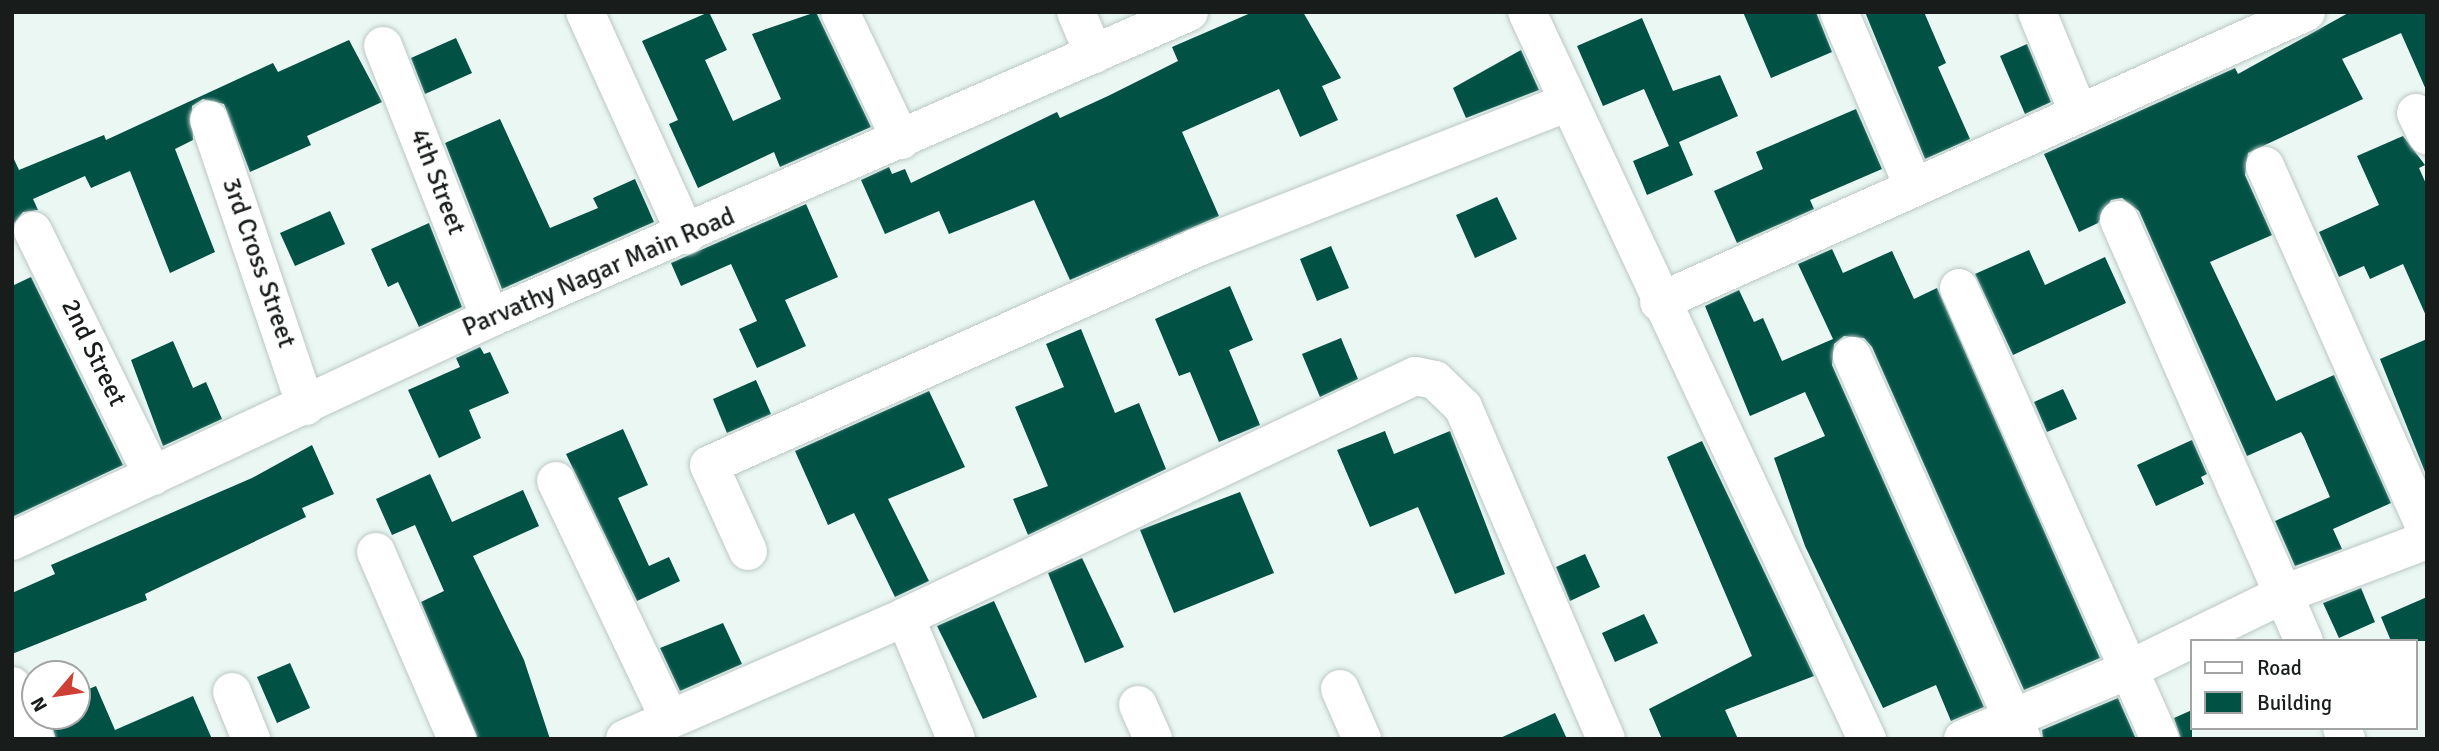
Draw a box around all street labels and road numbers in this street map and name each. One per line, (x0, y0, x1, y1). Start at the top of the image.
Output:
street label: 4th Street (403, 125, 471, 239)
street label: 3rd Cross Street (214, 174, 302, 352)
street label: Parvathy Nagar Main Road (458, 201, 740, 345)
street label: 2nd Street (54, 294, 132, 412)

